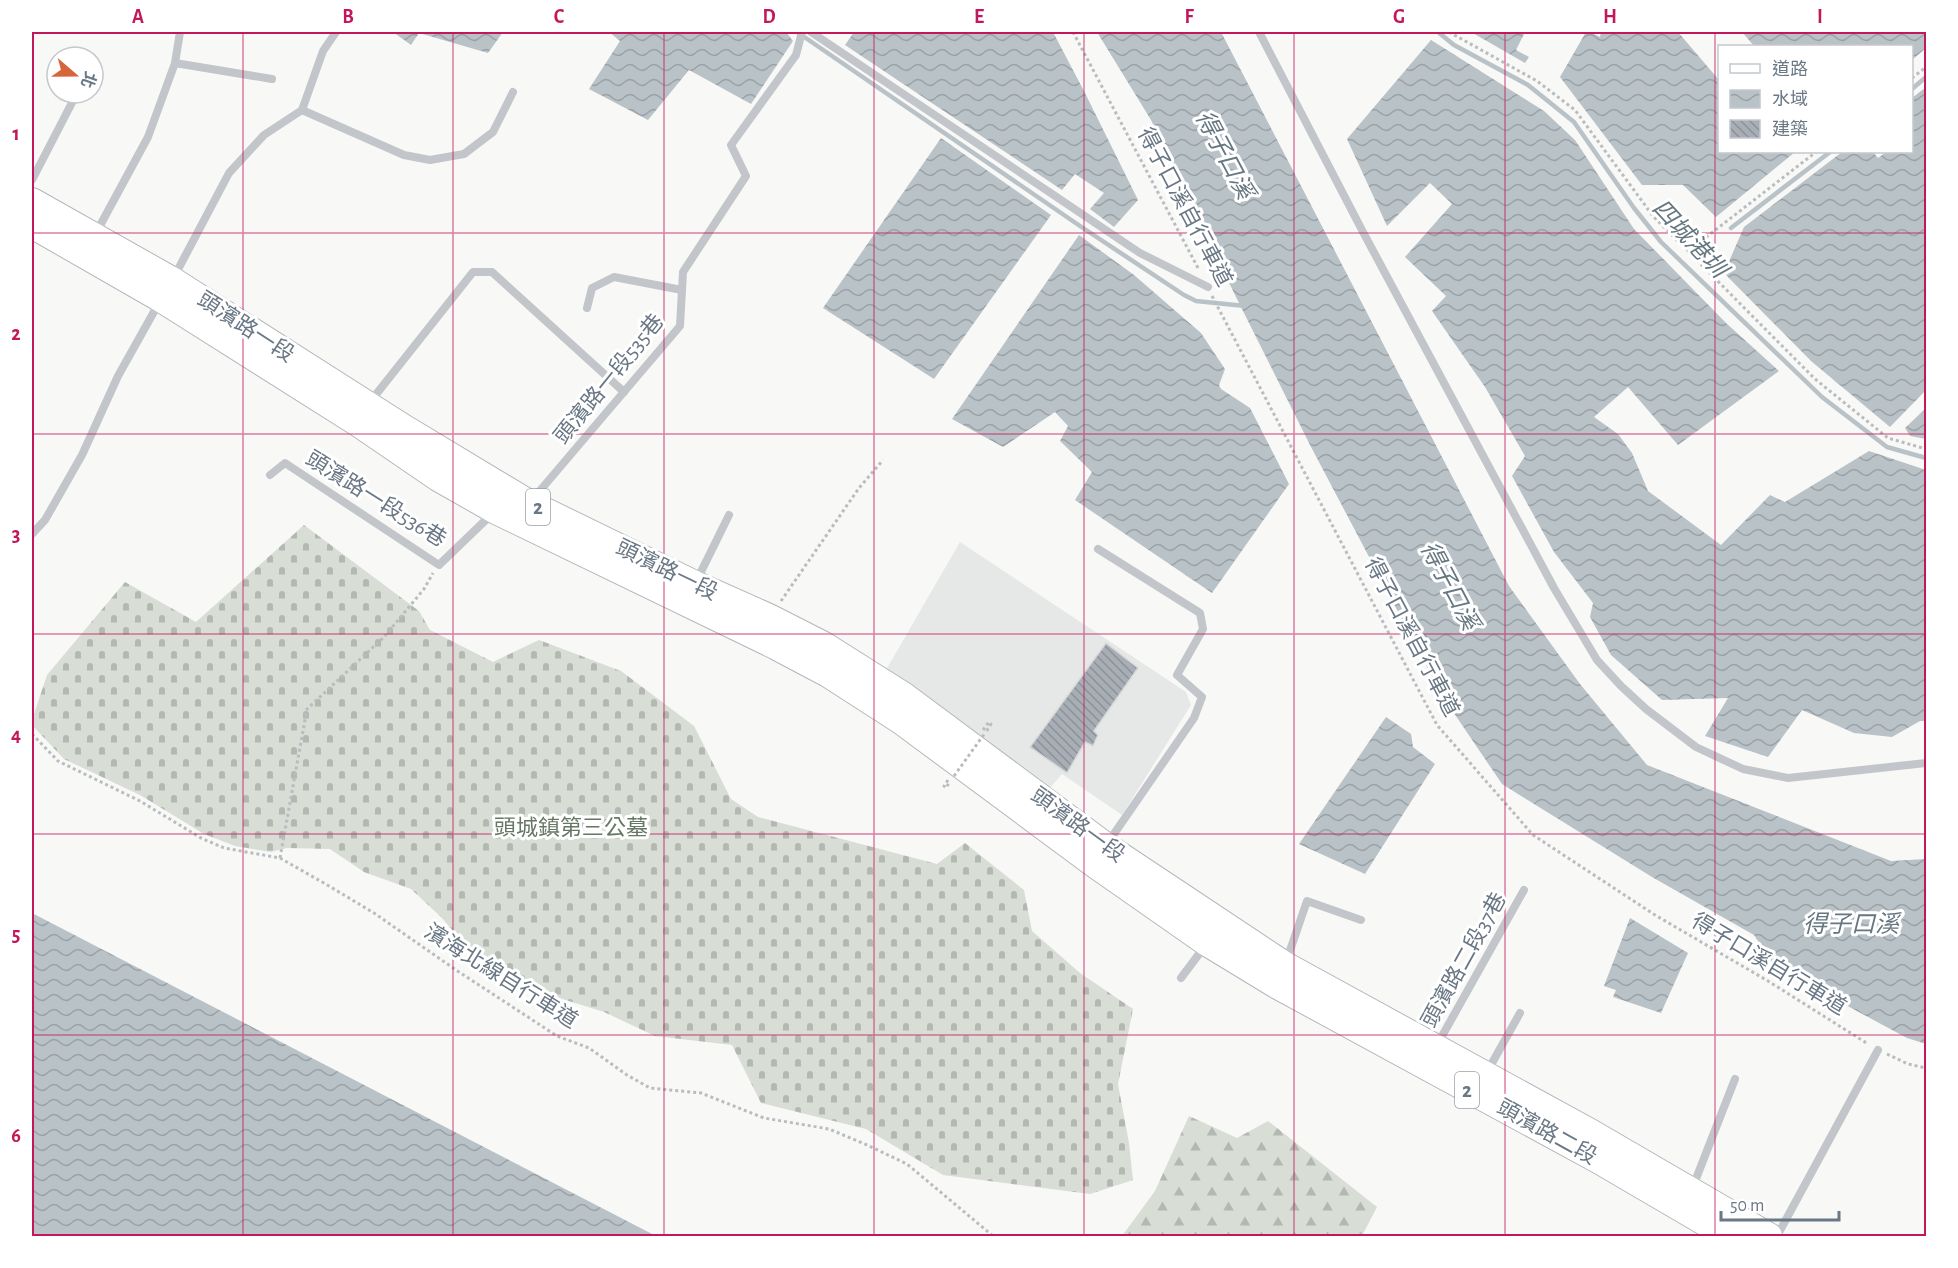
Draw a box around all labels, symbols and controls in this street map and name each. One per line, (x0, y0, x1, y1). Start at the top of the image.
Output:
text: A (132, 7, 144, 27)
text: B (342, 7, 354, 27)
text: C (554, 7, 565, 27)
text: D (762, 7, 776, 27)
text: E (974, 7, 984, 27)
text: F (1184, 7, 1194, 27)
text: G (1393, 7, 1405, 27)
text: H (1603, 7, 1617, 27)
text: I (1817, 7, 1823, 27)
north arrow (45, 45, 105, 105)
legend (1718, 45, 1913, 153)
text: 道路 (1772, 59, 1808, 79)
text: 北 (78, 70, 99, 90)
text: 水域 (1772, 90, 1808, 109)
water label: 得子口溪 (1191, 106, 1260, 206)
text: 建築 (1772, 119, 1808, 139)
text: 1 (12, 124, 20, 144)
street label: 得子口溪自行車道 (1134, 124, 1237, 290)
water label: 四城港圳 (1647, 194, 1734, 284)
street label: 頭濱路一段 (194, 287, 299, 366)
street label: 頭濱路一段535巷 (549, 309, 668, 448)
text: 2 (11, 324, 21, 344)
street label: 頭濱路一段536巷 (302, 446, 450, 551)
road number: 2 (526, 489, 550, 525)
text: 3 (12, 525, 20, 545)
street label: 頭濱路一段 (613, 535, 722, 604)
water label: 得子口溪 (1416, 537, 1485, 637)
street label: 得子口溪自行車道 (1361, 554, 1464, 720)
text: 4 (11, 725, 21, 745)
street label: 頭濱路一段 (1027, 783, 1130, 866)
park label: 頭城鎮第三公墓 (494, 816, 648, 839)
street label: 頭濱路二段37巷 (1417, 888, 1510, 1031)
street label: 得子口溪自行車道 (1688, 908, 1851, 1019)
water label: 得子口溪 (1803, 911, 1902, 937)
street label: 濱海北線自行車道 (421, 919, 582, 1032)
text: 5 (12, 925, 20, 945)
road number: 2 (1455, 1072, 1479, 1108)
street label: 頭濱路二段 (1494, 1095, 1601, 1168)
text: 6 (11, 1126, 21, 1146)
scale bar (1721, 1184, 1840, 1222)
text: 50 m (1730, 1197, 1764, 1215)

